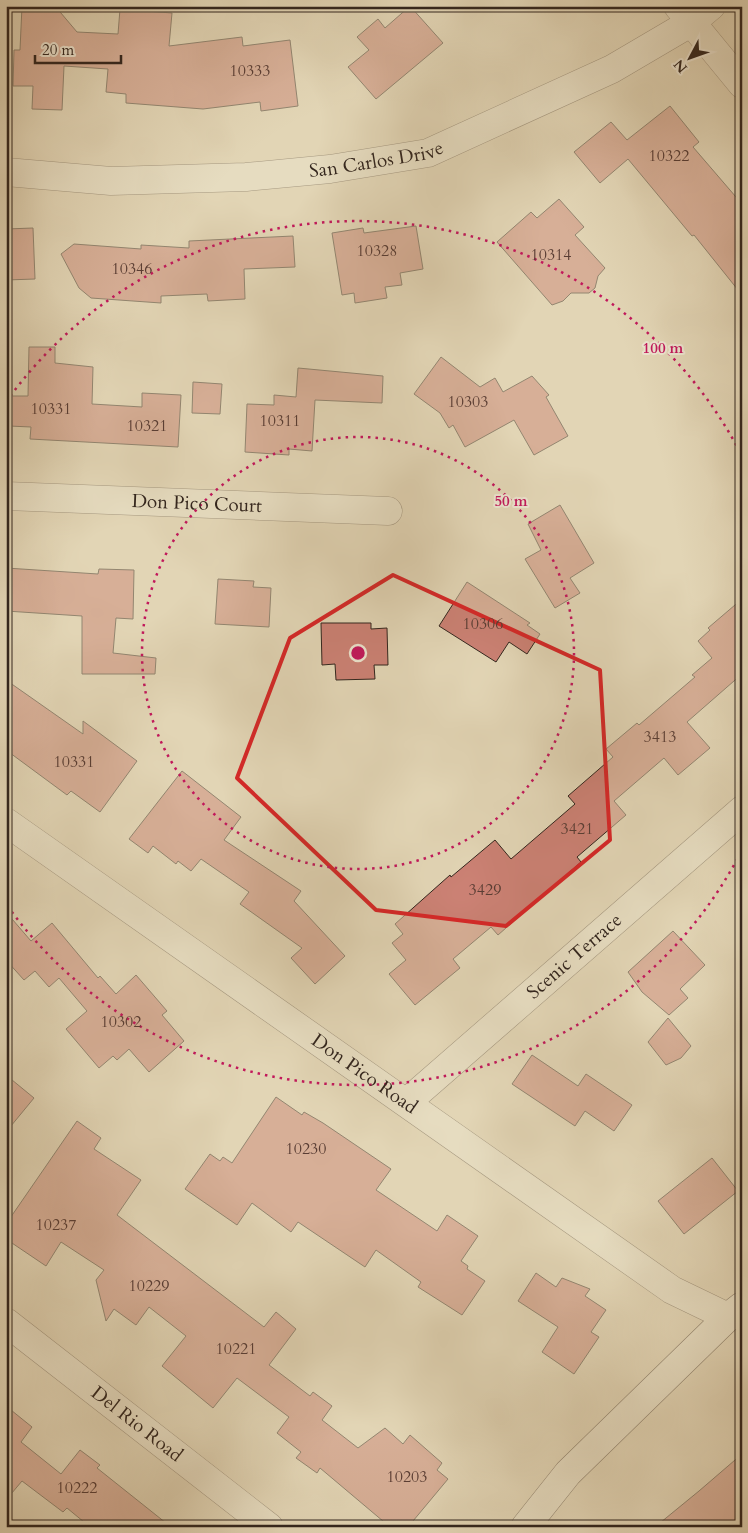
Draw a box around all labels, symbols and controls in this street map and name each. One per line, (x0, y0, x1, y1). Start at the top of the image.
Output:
scale bar (35, 32, 121, 64)
north arrow (666, 32, 716, 82)
text: 20 m (42, 40, 74, 60)
text: N (669, 55, 692, 77)
house number: 10333 (230, 60, 270, 82)
street label: San Carlos Drive (308, 135, 448, 184)
house number: 10322 (649, 145, 689, 167)
house number: 10328 (357, 240, 397, 262)
house number: 10314 (531, 244, 571, 266)
house number: 10346 (112, 258, 152, 280)
text: 100 m (643, 338, 684, 358)
house number: 10303 (448, 391, 488, 413)
house number: 10331 (31, 398, 71, 420)
house number: 10311 (260, 410, 300, 432)
house number: 10321 (127, 415, 167, 437)
street label: Don Pico Court (131, 488, 263, 519)
text: 50 m (494, 491, 528, 511)
house number: 10306 (463, 613, 503, 635)
centre of rings (349, 644, 367, 662)
house number: 3413 (644, 726, 676, 748)
house number: 10331 (54, 751, 94, 773)
house number: 3421 (561, 818, 593, 840)
house number: 3429 (469, 879, 501, 901)
street label: Scenic Terrace (521, 907, 628, 1005)
house number: 10302 (101, 1011, 141, 1033)
street label: Don Pico Road (306, 1028, 423, 1120)
house number: 10230 (286, 1138, 326, 1160)
house number: 10237 (36, 1214, 76, 1236)
house number: 10229 (129, 1275, 169, 1297)
house number: 10221 (216, 1338, 256, 1360)
street label: Del Rio Road (86, 1380, 188, 1468)
house number: 10203 (387, 1466, 427, 1488)
house number: 10222 (57, 1477, 97, 1499)

